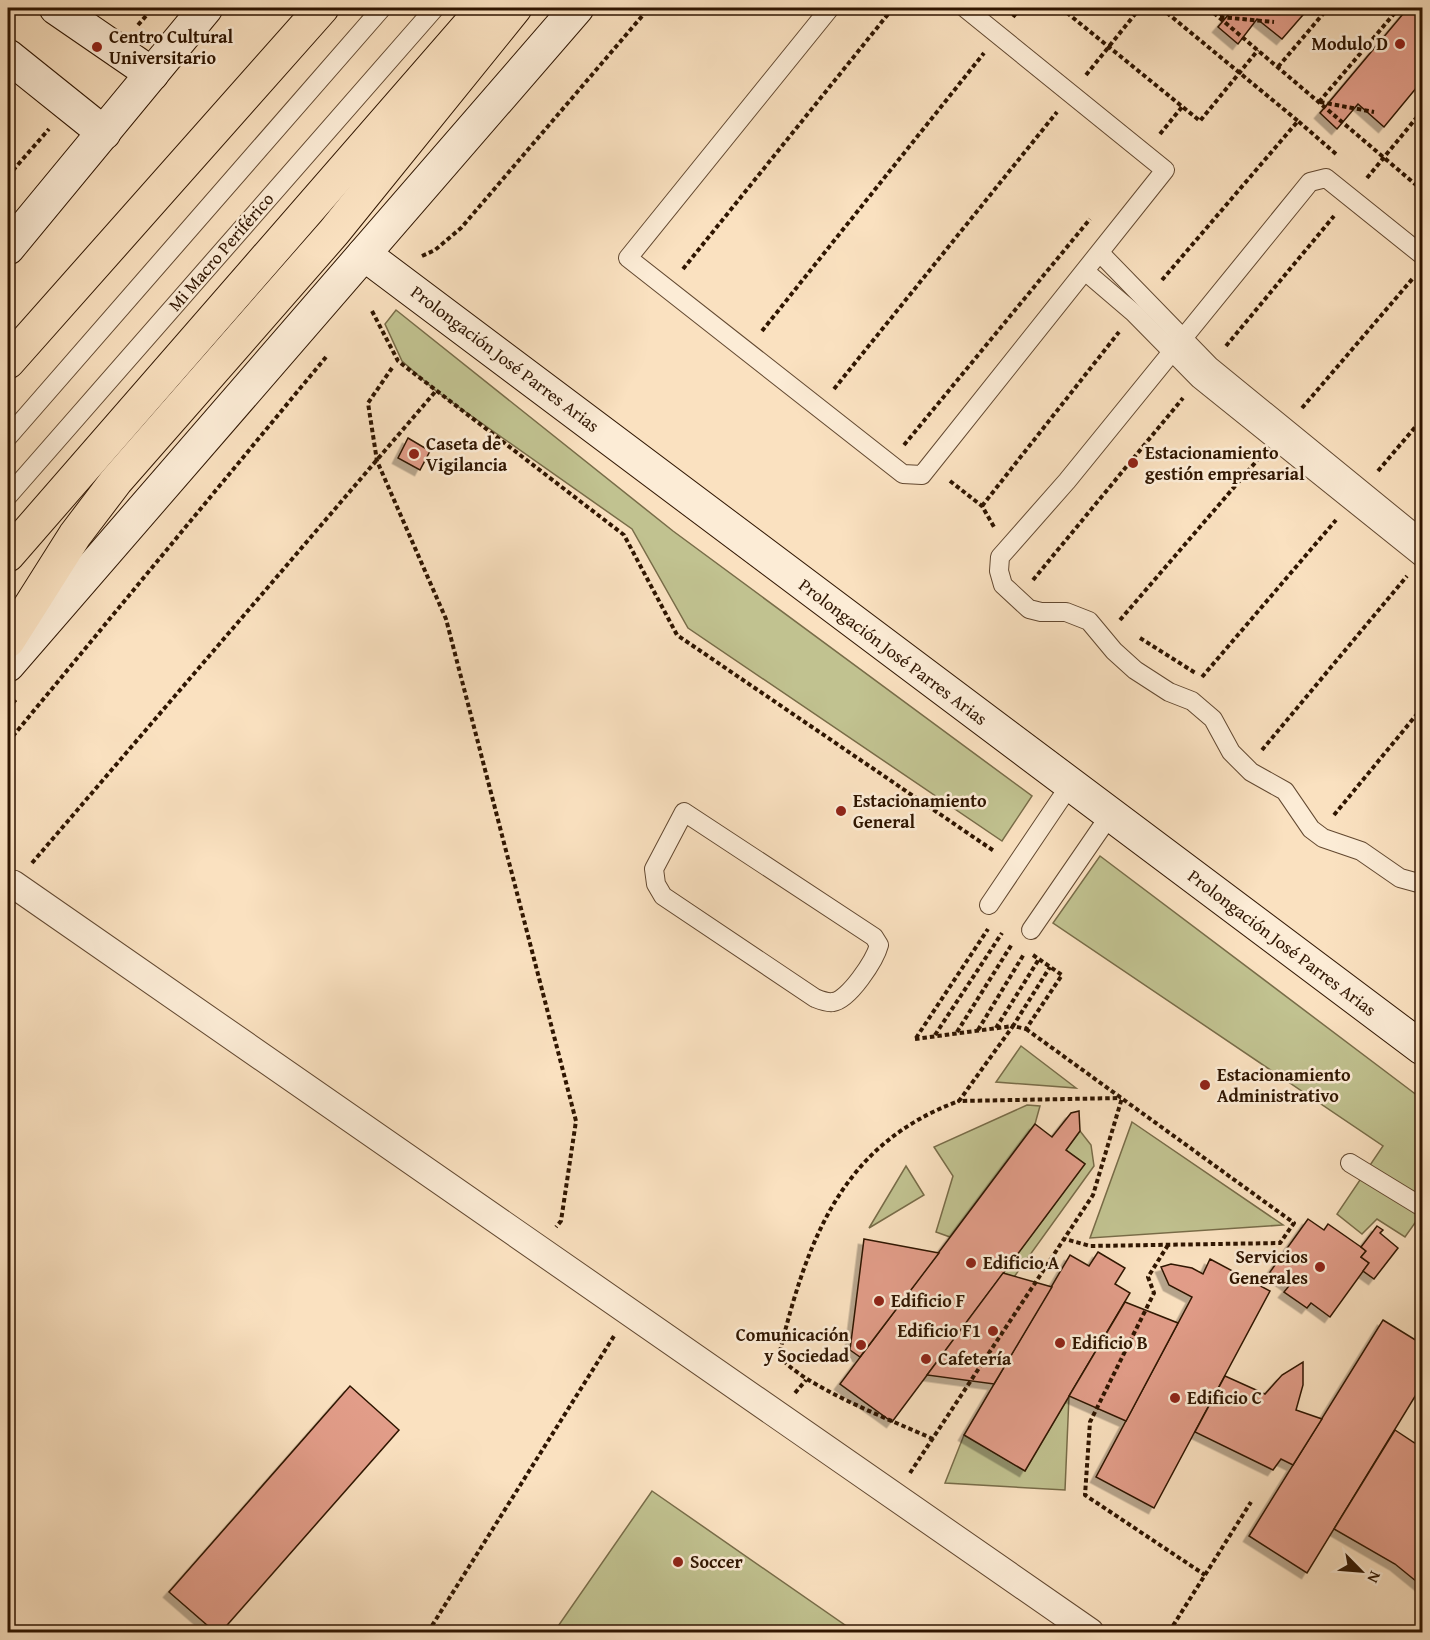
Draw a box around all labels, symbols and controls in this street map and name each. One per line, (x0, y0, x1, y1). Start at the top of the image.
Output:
place label: Centro Cultural Universitario (109, 23, 234, 71)
place label: Modulo D (1311, 30, 1388, 57)
marker: Modulo D (1393, 37, 1407, 51)
marker: Centro Cultural Universitario (90, 40, 104, 54)
street label: Mi Macro Periférico (161, 186, 280, 317)
street label: Prolongación José Parres Arias (405, 279, 605, 439)
place label: Caseta de Vigilancia (426, 430, 508, 478)
place label: Estacionamiento gestión empresarial (1145, 439, 1305, 487)
marker: Caseta de Vigilancia (407, 447, 421, 461)
marker: Estacionamiento gestión empresarial (1126, 456, 1140, 470)
street label: Prolongación José Parres Arias (793, 572, 993, 732)
place label: Estacionamiento General (853, 787, 987, 835)
marker: Estacionamiento General (834, 804, 848, 818)
street label: Prolongación José Parres Arias (1182, 863, 1382, 1023)
place label: Estacionamiento Administrativo (1217, 1061, 1351, 1109)
marker: Estacionamiento Administrativo (1198, 1078, 1212, 1092)
place label: Servicios Generales (1229, 1243, 1308, 1291)
place label: Edificio A (983, 1249, 1060, 1276)
marker: Edificio A (964, 1256, 978, 1270)
marker: Servicios Generales (1313, 1260, 1327, 1274)
place label: Edificio F (891, 1287, 965, 1314)
marker: Edificio F (872, 1294, 886, 1308)
place label: Edificio F1 (898, 1317, 981, 1344)
place label: Comunicación y Sociedad (736, 1321, 850, 1369)
marker: Edificio F1 (986, 1324, 1000, 1338)
place label: Edificio B (1072, 1329, 1148, 1356)
marker: Edificio B (1053, 1336, 1067, 1350)
marker: Comunicación y Sociedad (854, 1338, 868, 1352)
place label: Cafetería (938, 1345, 1012, 1372)
marker: Cafetería (919, 1352, 933, 1366)
place label: Edificio C (1187, 1384, 1262, 1411)
marker: Edificio C (1168, 1391, 1182, 1405)
north arrow (1331, 1541, 1391, 1601)
place label: Soccer (690, 1548, 743, 1575)
marker: Soccer (671, 1555, 685, 1569)
text: N (1361, 1567, 1388, 1588)

